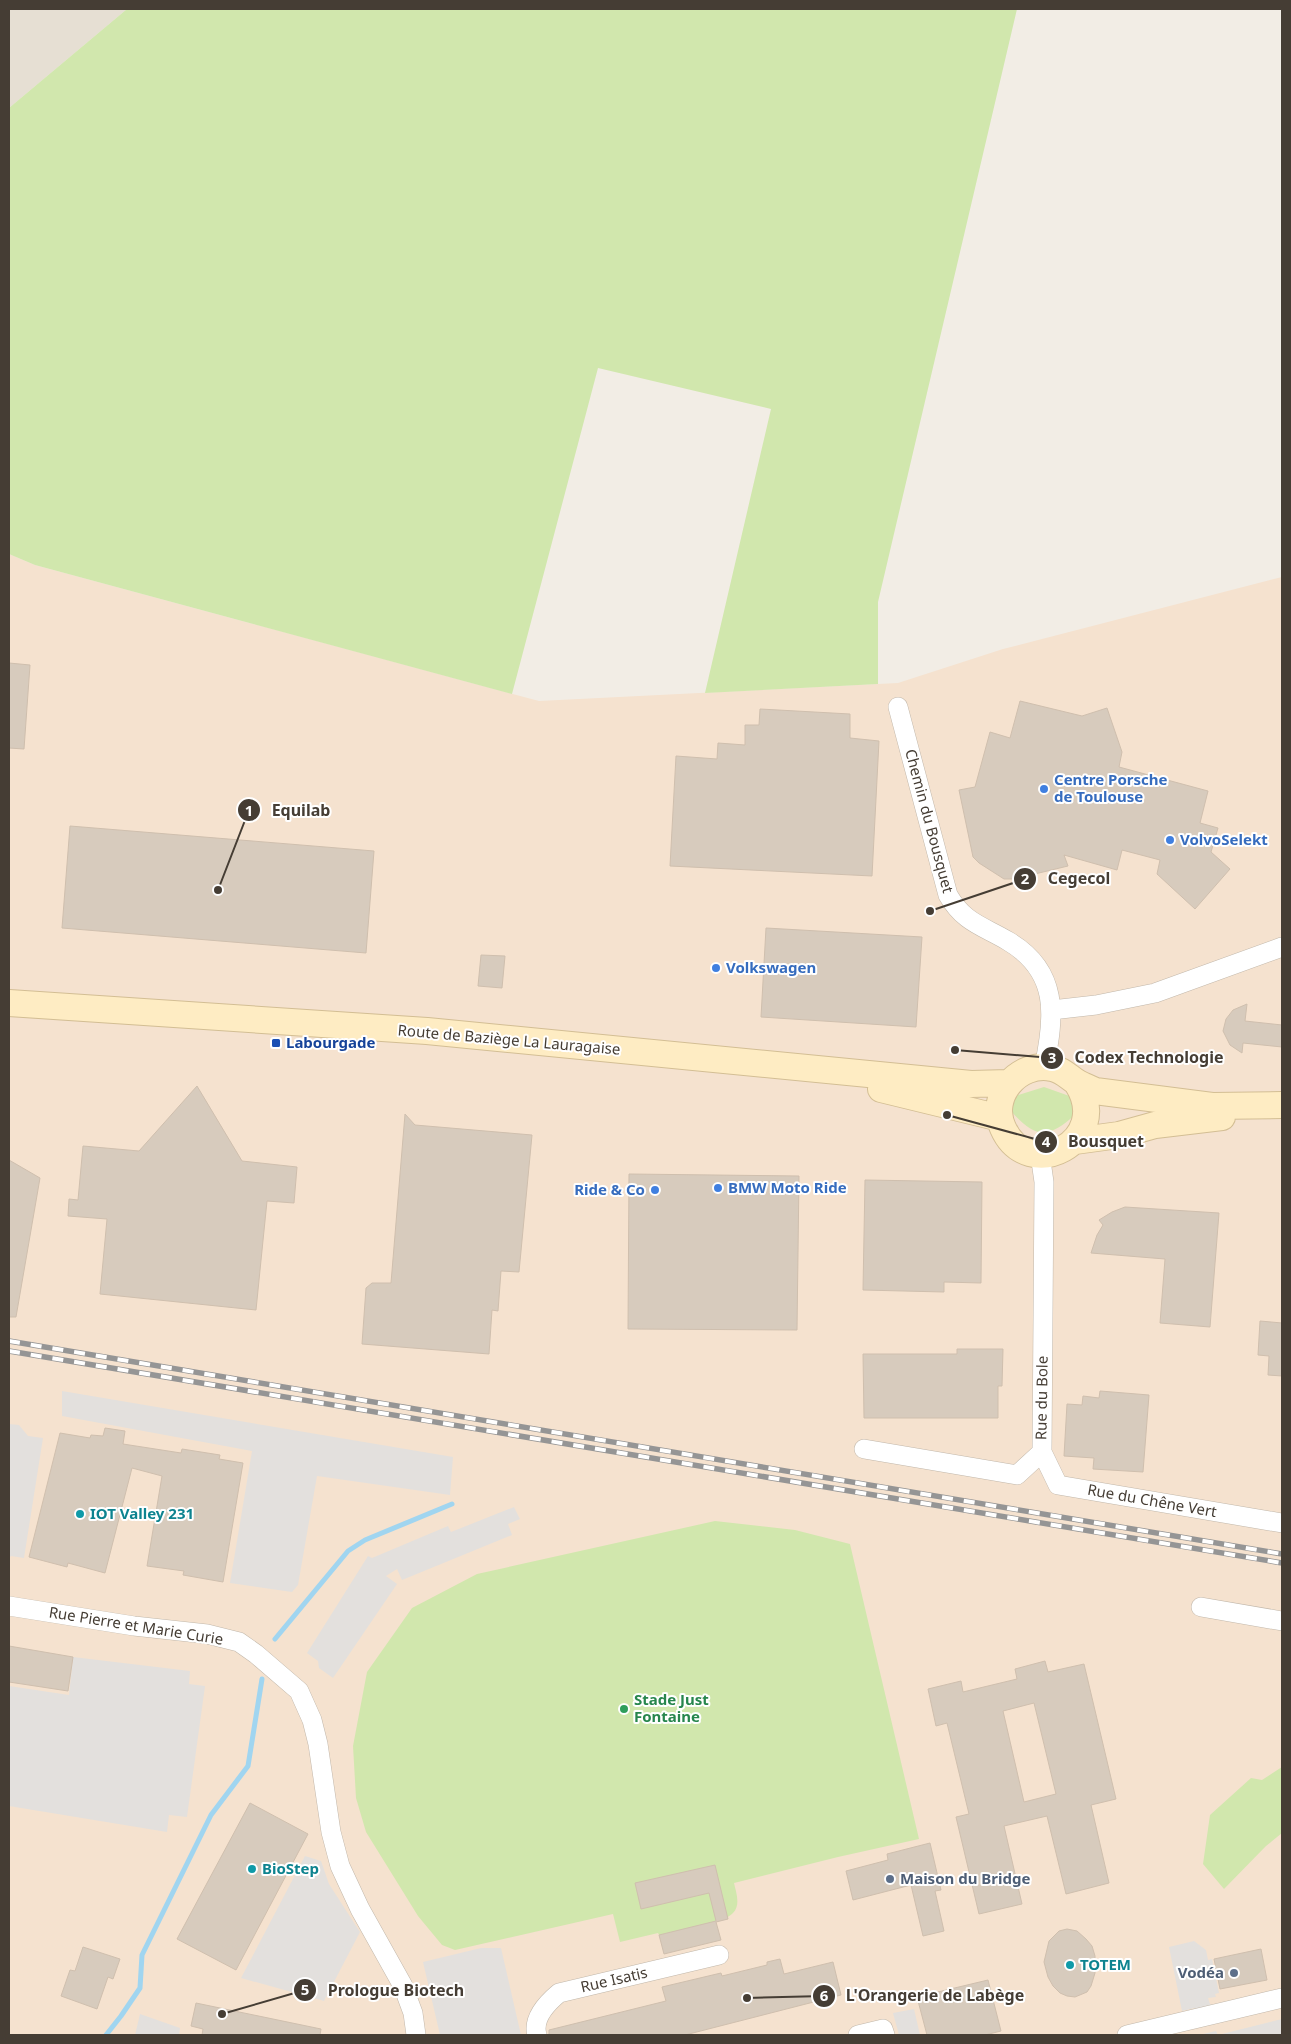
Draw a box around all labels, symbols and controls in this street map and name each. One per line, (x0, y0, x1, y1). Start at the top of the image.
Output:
street label: Chemin du Bousquet (901, 747, 959, 896)
place label: Centre Porsche de Toulouse (1054, 769, 1168, 806)
marker: Centre Porsche de Toulouse (1038, 783, 1050, 795)
callout: Equilab (237, 795, 340, 826)
text: Equilab (272, 799, 330, 821)
text: 1 (245, 800, 253, 820)
place label: VolvoSelekt (1180, 829, 1268, 849)
marker: VolvoSelekt (1164, 834, 1176, 846)
callout: Cegecol (1012, 863, 1120, 894)
text: Cegecol (1048, 867, 1110, 889)
text: 2 (1021, 868, 1030, 888)
place label: Volkswagen (726, 957, 816, 977)
marker: Volkswagen (710, 962, 722, 974)
street label: Route de Baziège La Lauragaise (397, 1019, 621, 1059)
place label: Labourgade (286, 1032, 375, 1052)
marker: Labourgade (270, 1037, 282, 1049)
callout: Codex Technologie (1039, 1042, 1233, 1073)
text: Codex Technologie (1075, 1046, 1223, 1068)
text: 3 (1048, 1047, 1056, 1067)
callout: Bousquet (1033, 1126, 1154, 1157)
text: Bousquet (1068, 1130, 1144, 1152)
text: 4 (1042, 1131, 1051, 1151)
place label: BMW Moto Ride (728, 1177, 847, 1197)
place label: Ride & Co (574, 1179, 645, 1199)
marker: BMW Moto Ride (712, 1182, 724, 1194)
marker: Ride & Co (649, 1184, 661, 1196)
street label: Rue du Bole (1030, 1356, 1052, 1440)
street label: Rue du Chêne Vert (1086, 1479, 1219, 1521)
place label: IOT Valley 231 (90, 1503, 194, 1523)
marker: IOT Valley 231 (74, 1508, 86, 1520)
street label: Rue Pierre et Marie Curie (48, 1601, 225, 1649)
place label: Stade Just Fontaine (634, 1689, 709, 1726)
marker: Stade Just Fontaine (618, 1703, 630, 1715)
place label: BioStep (262, 1858, 319, 1878)
marker: BioStep (246, 1863, 258, 1875)
place label: Maison du Bridge (900, 1868, 1030, 1888)
marker: Maison du Bridge (884, 1873, 896, 1885)
place label: TOTEM (1080, 1954, 1131, 1974)
marker: TOTEM (1064, 1959, 1076, 1971)
street label: Rue Isatis (578, 1962, 649, 1996)
place label: Vodéa (1178, 1962, 1224, 1982)
marker: Vodéa (1228, 1967, 1240, 1979)
callout: Prologue Biotech (292, 1975, 474, 2006)
text: 5 (301, 1979, 309, 1999)
text: Prologue Biotech (328, 1979, 464, 2001)
callout: L'Orangerie de Labège (811, 1980, 1035, 2011)
text: L'Orangerie de Labège (846, 1984, 1024, 2006)
text: 6 (820, 1985, 829, 2005)

